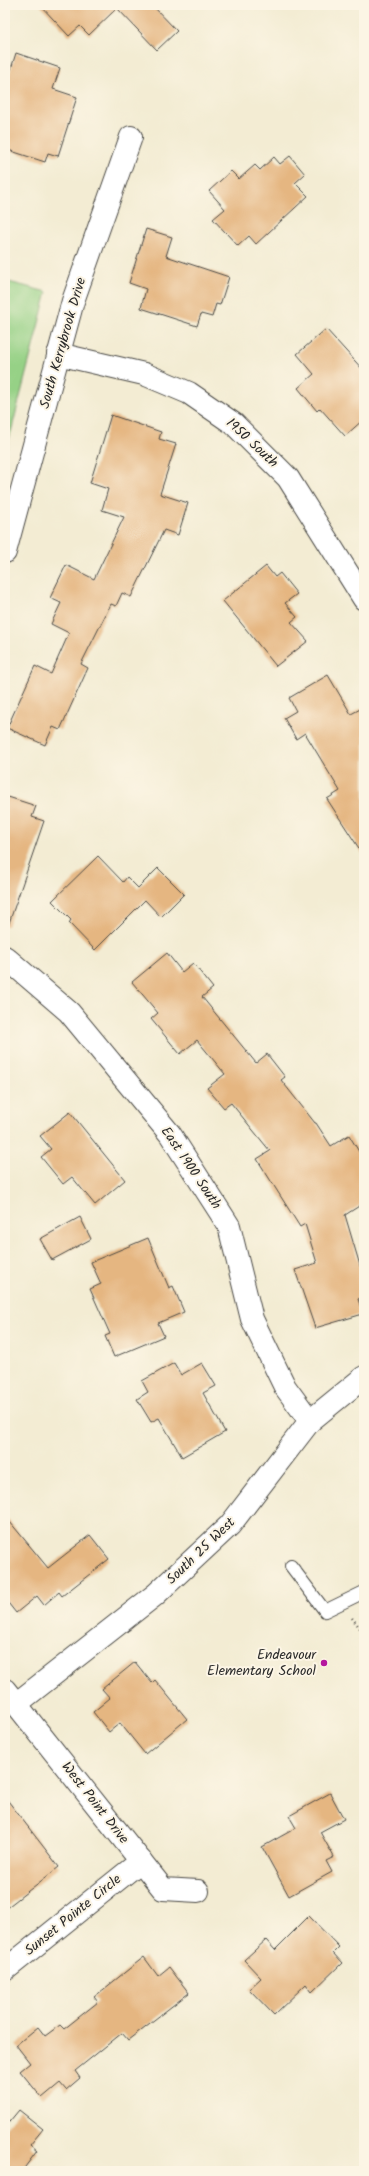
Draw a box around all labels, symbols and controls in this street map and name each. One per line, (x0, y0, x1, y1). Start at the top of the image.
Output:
street label: South Kerrybrook Drive (34, 274, 92, 411)
street label: 1950 South (221, 413, 283, 473)
street label: East 1900 South (155, 1122, 227, 1214)
street label: South 25 West (161, 1512, 241, 1590)
place label: Endeavour Elementary School (207, 1644, 317, 1682)
marker: Endeavour Elementary School (319, 1658, 329, 1668)
street label: West Point Drive (56, 1757, 135, 1849)
street label: Sunset Pointe Circle (20, 1868, 127, 1961)

